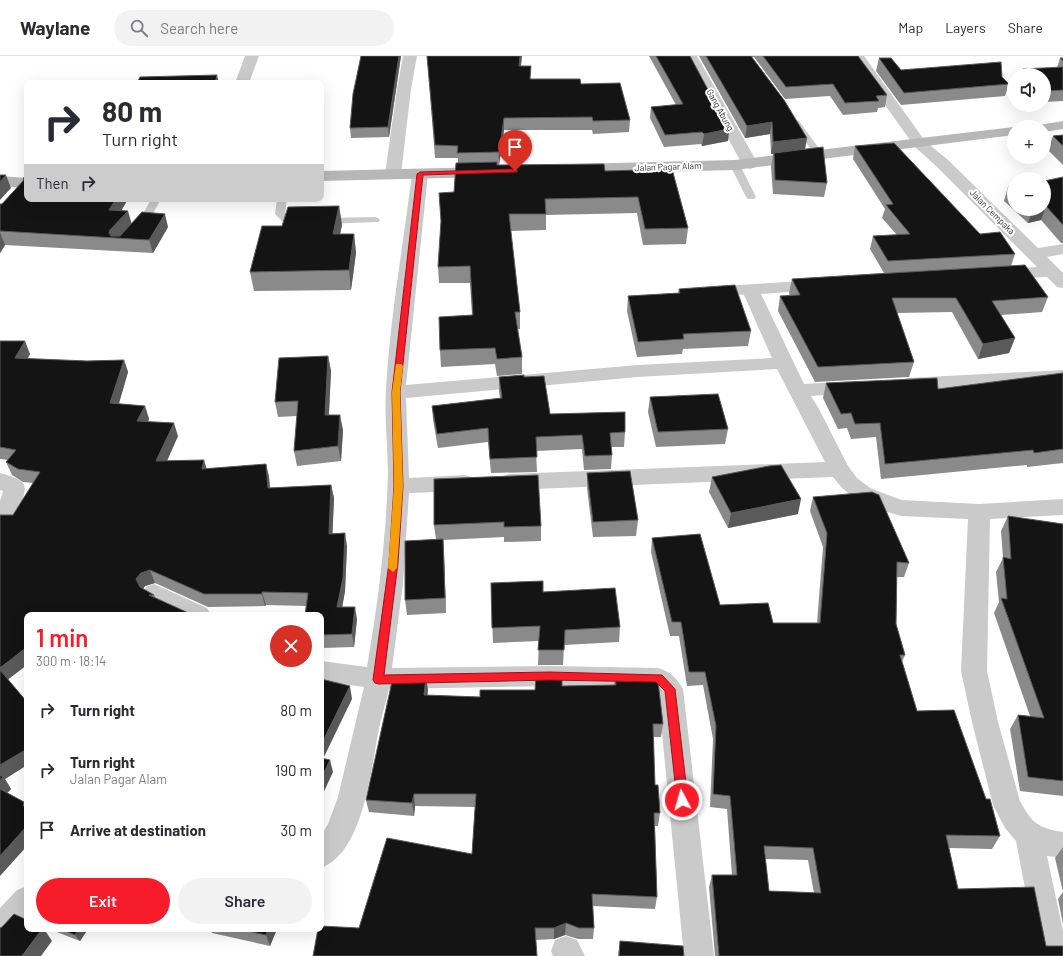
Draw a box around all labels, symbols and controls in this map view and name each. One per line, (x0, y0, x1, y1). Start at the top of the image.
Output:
search box (114, 10, 394, 46)
text: Waylane (20, 16, 90, 39)
icon: search (128, 17, 150, 39)
text: Search here (160, 19, 238, 37)
text: Map (898, 19, 923, 36)
text: Layers (945, 19, 986, 36)
text: Share (1008, 19, 1043, 36)
map controls (1007, 68, 1051, 216)
button: sound (1007, 68, 1051, 112)
street label: Gang Abung (704, 87, 737, 133)
text: 80 m (102, 94, 162, 128)
icon: right (36, 96, 88, 148)
button: + (1007, 120, 1051, 164)
text: Turn right (102, 128, 178, 150)
pin (498, 130, 532, 171)
icon: arrive (504, 136, 526, 158)
street label: Jalan Pagar Alam (634, 160, 702, 173)
icon: right (77, 172, 99, 194)
button: − (1007, 172, 1051, 216)
text: Then (36, 174, 69, 192)
street label: Jalan Cempaka (967, 187, 1017, 237)
text: 1 min (36, 623, 88, 652)
button: close (270, 625, 312, 667)
text: 300 m · 18:14 (36, 653, 106, 669)
icon: right (36, 699, 58, 721)
text: Turn right (70, 701, 135, 719)
text: 80 m (280, 701, 312, 719)
text: Turn right (70, 753, 135, 771)
icon: right (36, 759, 58, 781)
text: 190 m (275, 761, 312, 779)
text: Jalan Pagar Alam (70, 771, 167, 787)
position arrow (661, 779, 703, 821)
icon: arrive (36, 819, 58, 841)
text: Arrive at destination (70, 821, 206, 839)
text: 30 m (280, 821, 312, 839)
button: Exit (36, 878, 170, 924)
button: Share (178, 878, 312, 924)

